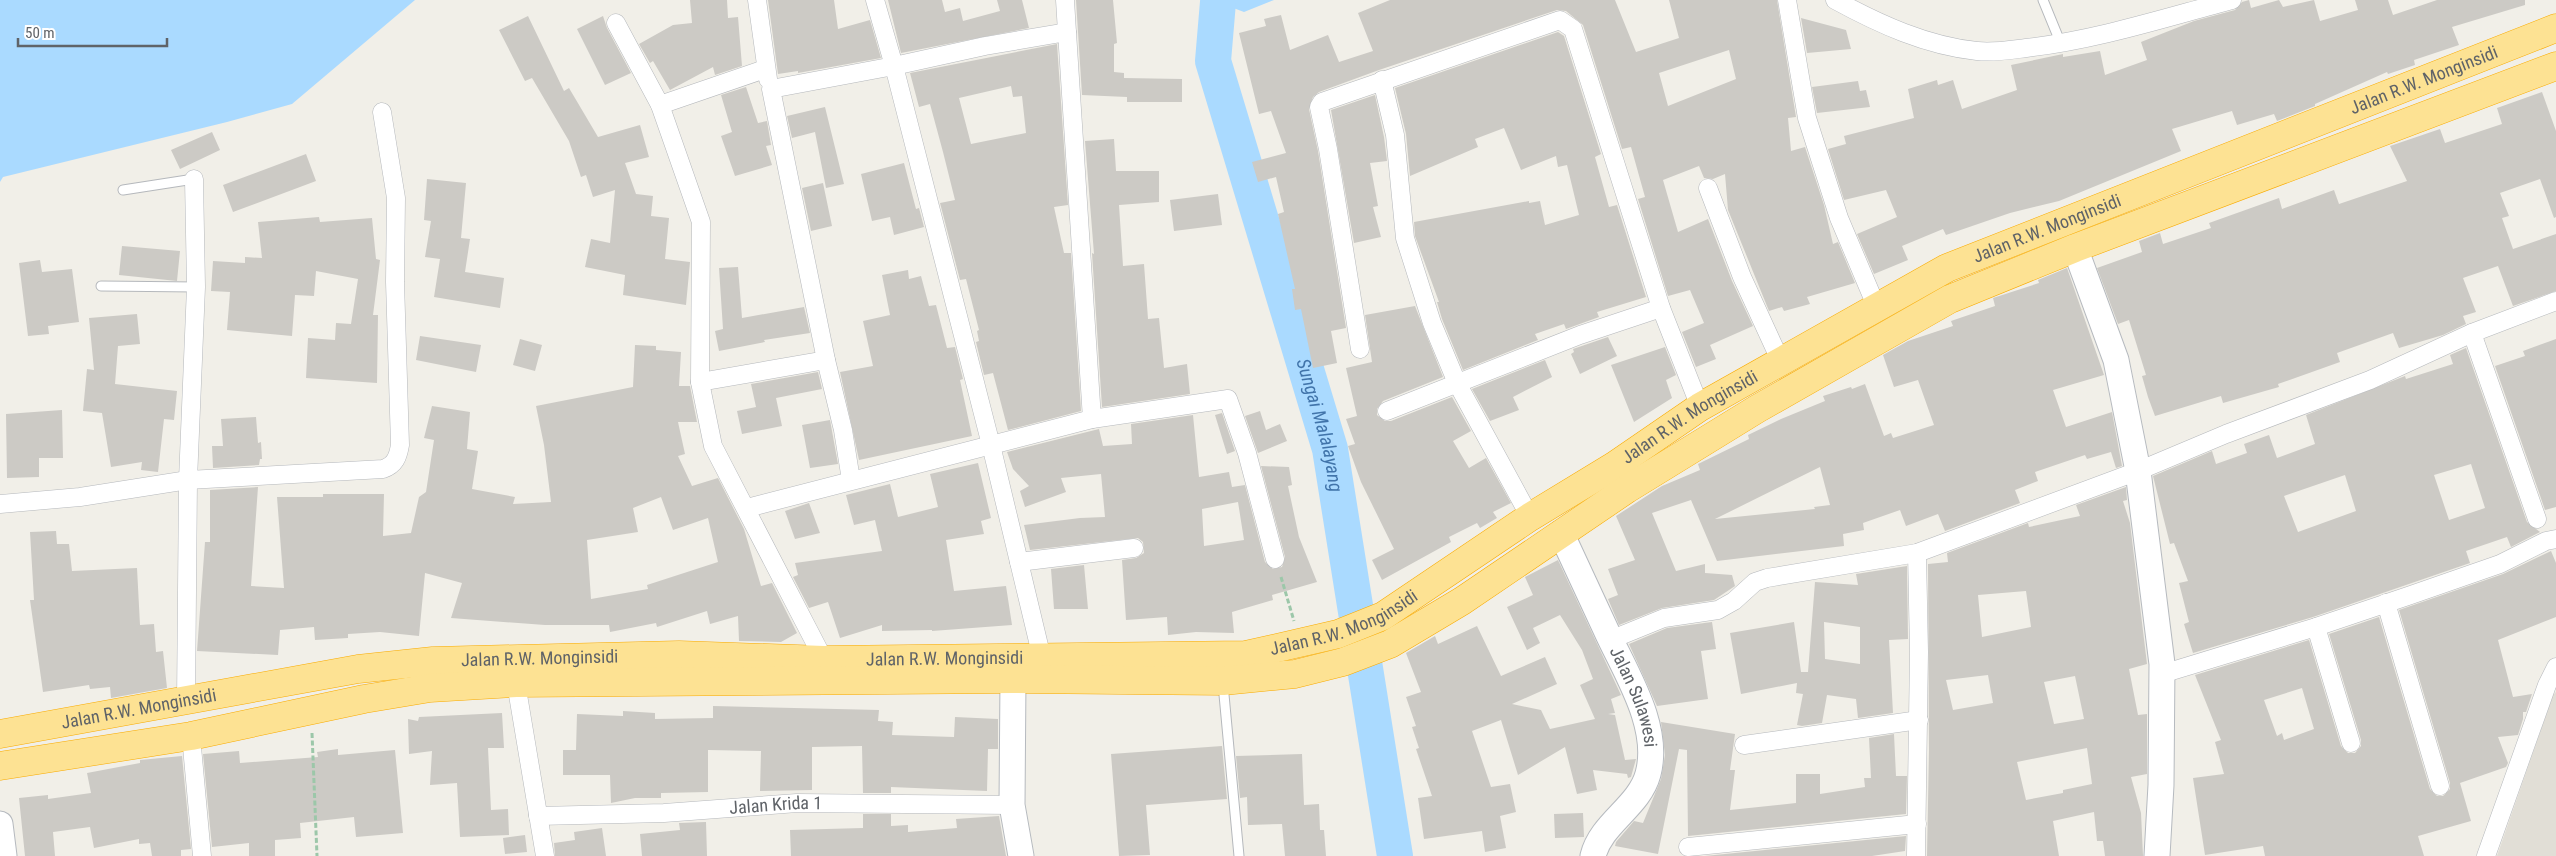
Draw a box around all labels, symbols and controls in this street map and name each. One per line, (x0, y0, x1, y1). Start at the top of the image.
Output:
scale bar (18, 15, 166, 47)
text: 50 m (25, 24, 55, 42)
street label: Jalan R.W. Monginsidi (2347, 41, 2501, 118)
street label: Jalan R.W. Monginsidi (1970, 190, 2124, 267)
water label: Sungai Malalayang (1291, 356, 1348, 493)
street label: Jalan R.W. Monginsidi (1617, 366, 1761, 468)
street label: Jalan R.W. Monginsidi (1268, 585, 1421, 659)
street label: Jalan Sulawesi (1606, 643, 1662, 748)
street label: Jalan R.W. Monginsidi (461, 645, 619, 670)
street label: Jalan R.W. Monginsidi (866, 647, 1023, 670)
street label: Jalan R.W. Monginsidi (59, 684, 218, 733)
street label: Jalan Krida 1 (728, 792, 822, 818)

